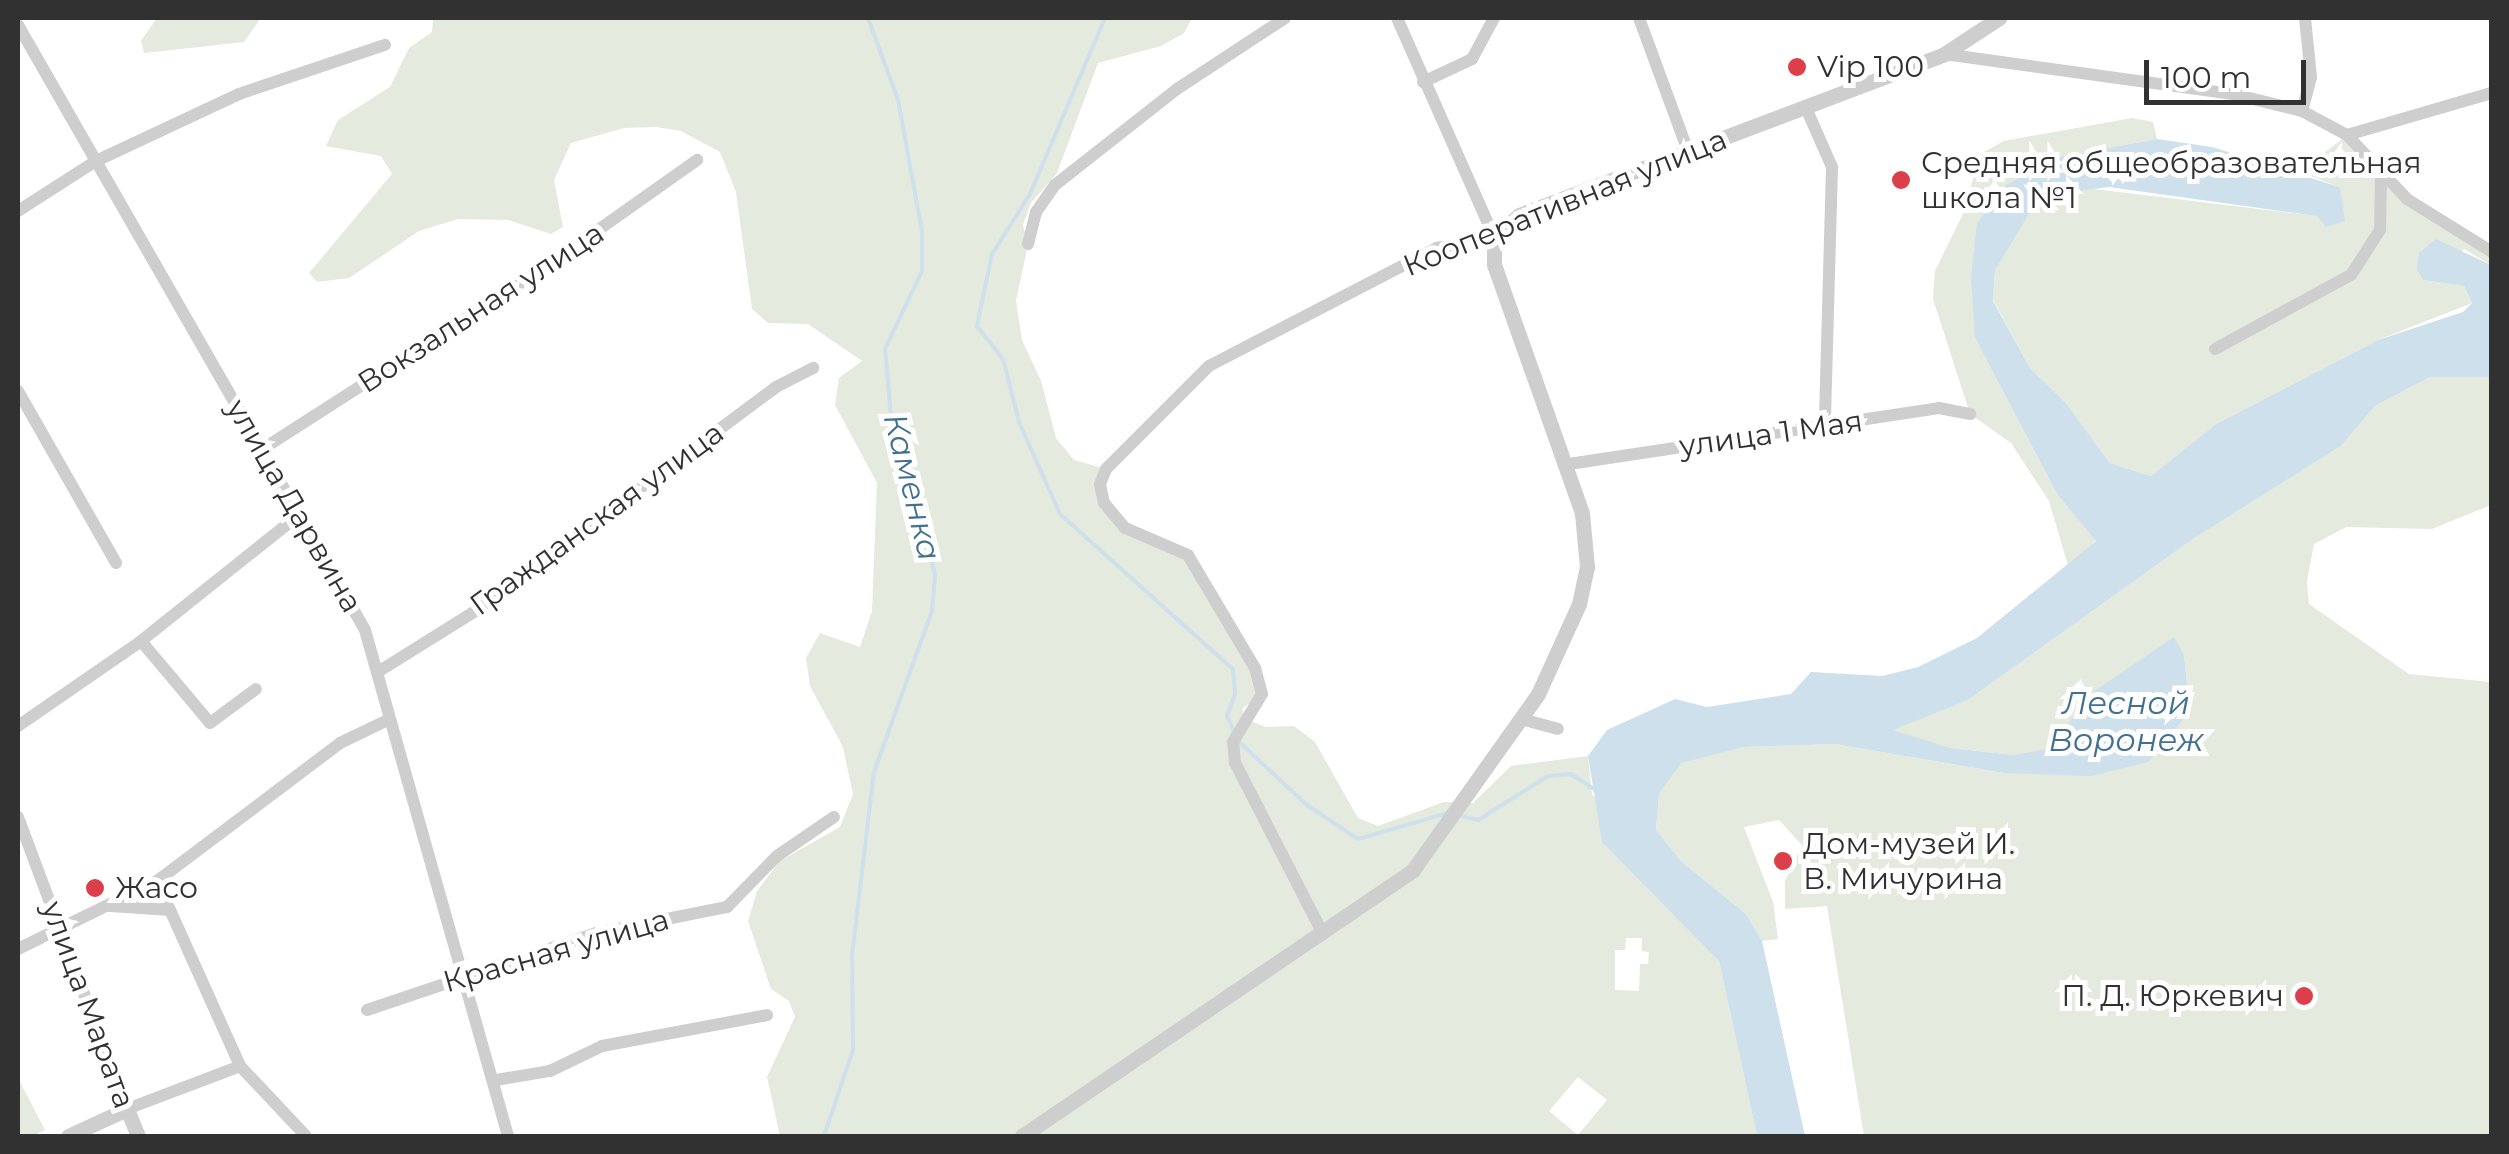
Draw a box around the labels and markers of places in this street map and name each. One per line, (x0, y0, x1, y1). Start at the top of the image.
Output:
place label: Vip 100 (1817, 49, 1924, 85)
marker: Vip 100 (1786, 56, 1808, 78)
place label: Средняя общеобразовательная школа №1 (1921, 145, 2422, 216)
marker: Средняя общеобразовательная школа №1 (1890, 169, 1912, 191)
place label: Дом-музей И. В. Мичурина (1803, 826, 2015, 896)
marker: Дом-музей И. В. Мичурина (1772, 850, 1794, 872)
place label: Жасо (115, 870, 198, 906)
marker: Жасо (84, 877, 106, 899)
place label: П. Д. Юркевич (2061, 978, 2284, 1014)
marker: П. Д. Юркевич (2293, 985, 2315, 1007)

